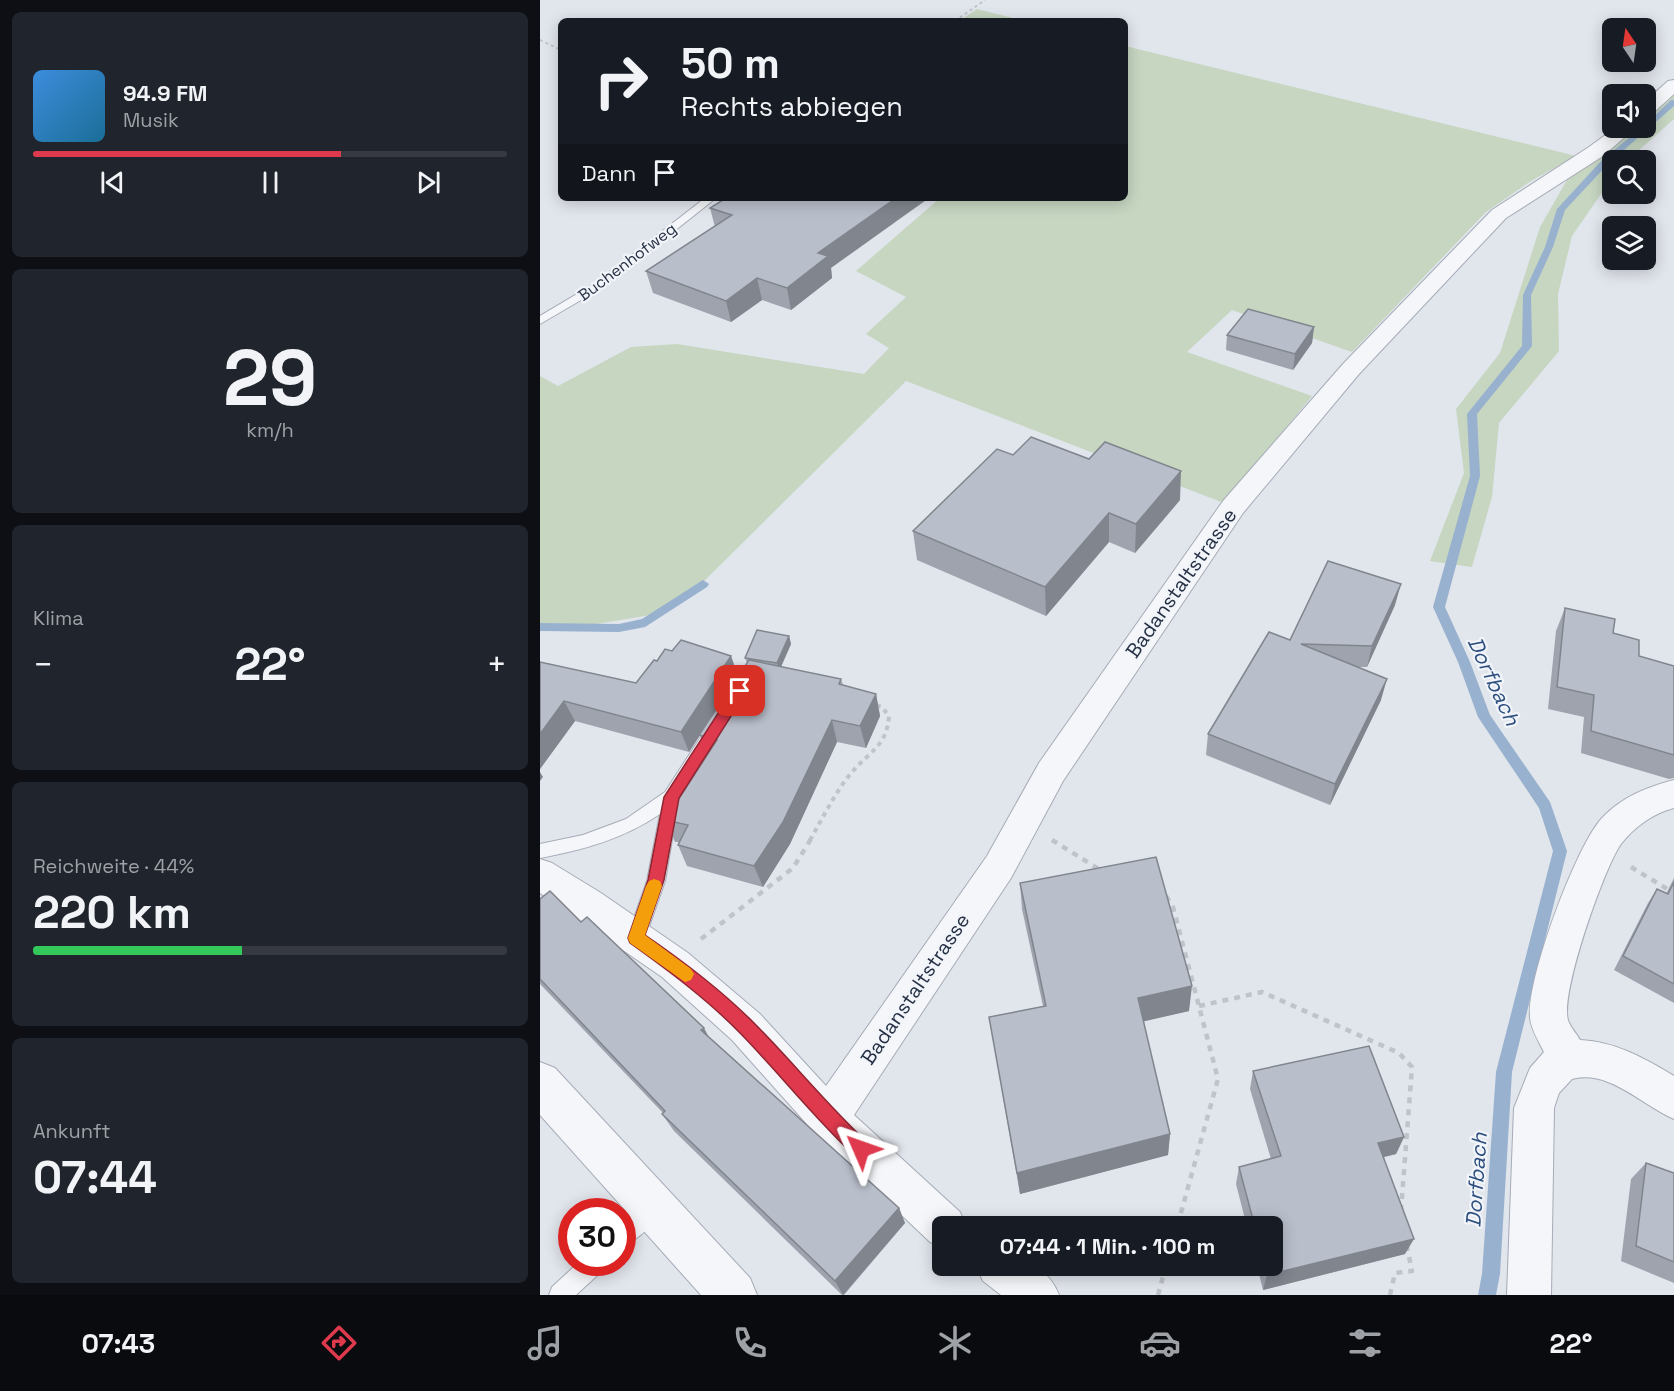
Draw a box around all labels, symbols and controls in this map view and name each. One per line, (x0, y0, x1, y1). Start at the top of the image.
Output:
north arrow (1602, 18, 1656, 72)
map controls (1602, 18, 1656, 270)
text: 50 m (681, 37, 780, 90)
icon: right (582, 42, 660, 120)
text: 94.9 FM (123, 79, 207, 107)
button: sound (1602, 84, 1656, 138)
text: Rechts abbiegen (681, 89, 903, 124)
text: Musik (123, 107, 179, 133)
button: search (1602, 150, 1656, 204)
icon: arrive (648, 156, 681, 189)
text: Dann (582, 159, 636, 187)
icon: previous (96, 166, 129, 199)
icon: pause (254, 166, 287, 199)
icon: next (412, 166, 445, 199)
button: layers (1602, 216, 1656, 270)
street label: Buchenhofweg (574, 218, 680, 306)
text: 29 (223, 328, 317, 428)
text: km/h (246, 417, 294, 443)
street label: Badanstaltstrasse (1120, 503, 1242, 663)
text: Klima (33, 605, 84, 631)
water label: Dorfbach (1462, 632, 1527, 731)
text: 22° (234, 636, 306, 693)
text: − (33, 644, 53, 686)
text: + (487, 644, 507, 686)
pin (714, 665, 765, 716)
icon: arrive (723, 674, 756, 707)
text: Reichweite · 44% (33, 853, 194, 879)
text: 220 km (33, 884, 191, 941)
street label: Badanstaltstrasse (855, 908, 975, 1070)
position arrow (829, 1117, 893, 1181)
text: Ankunft (33, 1118, 111, 1144)
water label: Dorfbach (1459, 1131, 1493, 1228)
text: 07:44 (33, 1149, 157, 1206)
speed limit sign: 30 (558, 1198, 636, 1276)
text: 07:44 · 1 Min. · 100 m (1000, 1232, 1215, 1260)
icon: directions (318, 1322, 360, 1364)
icon: music (524, 1322, 566, 1364)
icon: phone (729, 1322, 771, 1364)
icon: climate (934, 1322, 976, 1364)
icon: car (1139, 1322, 1181, 1364)
icon: filters (1344, 1322, 1386, 1364)
text: 07:43 (82, 1326, 155, 1361)
text: 22° (1550, 1326, 1592, 1361)

